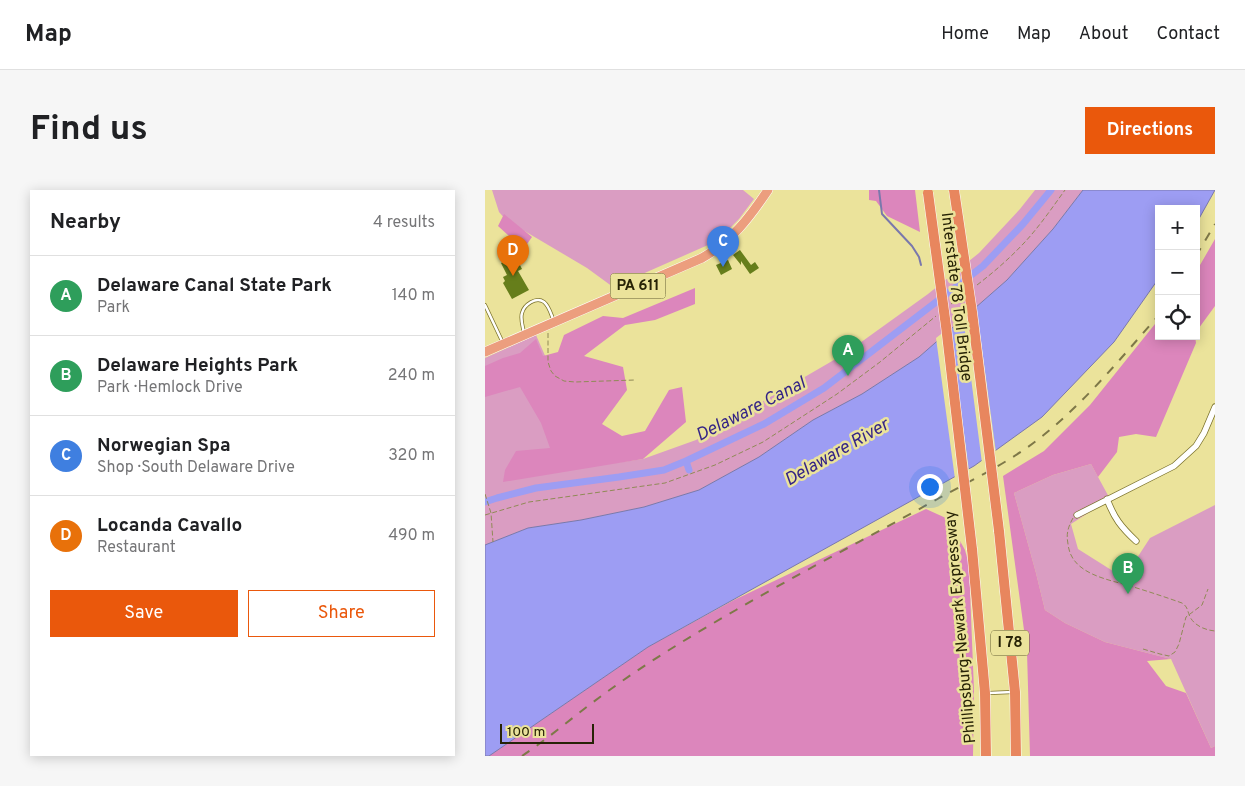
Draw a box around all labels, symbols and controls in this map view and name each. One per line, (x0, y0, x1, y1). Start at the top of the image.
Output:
text: Map (25, 20, 72, 50)
text: Home (941, 23, 989, 46)
text: Map (1017, 23, 1051, 46)
text: About (1079, 23, 1128, 46)
text: Contact (1156, 23, 1220, 46)
button: Directions (1085, 107, 1215, 154)
text: Find us (30, 108, 148, 152)
map controls (1155, 205, 1200, 340)
button: + (1155, 205, 1200, 250)
text: Nearby (50, 209, 121, 236)
street label: Interstate 78 Toll Bridge (936, 211, 976, 383)
text: 4 results (373, 213, 435, 233)
pin: C (707, 226, 739, 267)
pin: D (497, 235, 529, 276)
button: − (1155, 250, 1200, 295)
text: Delaware Canal State Park (97, 274, 332, 298)
road number: PA 611 (611, 274, 665, 298)
text: A (60, 286, 72, 306)
text: 140 m (392, 286, 435, 306)
button: locate (1155, 295, 1200, 340)
text: Park (97, 298, 130, 318)
pin: A (832, 335, 864, 376)
text: Delaware Heights Park (97, 354, 298, 378)
text: B (60, 366, 72, 386)
text: 240 m (388, 366, 435, 386)
water label: Delaware Canal (692, 372, 811, 448)
text: Park · Hemlock Drive (97, 378, 243, 398)
water label: Delaware River (781, 413, 895, 492)
text: Norwegian Spa (97, 434, 231, 458)
text: C (61, 446, 71, 466)
text: 320 m (388, 446, 435, 466)
text: Shop · South Delaware Drive (97, 458, 295, 478)
your location (917, 474, 943, 500)
street label: Phillipsburg-Newark Expressway (941, 510, 981, 744)
text: Locanda Cavallo (97, 514, 242, 538)
text: D (60, 526, 72, 546)
text: 490 m (388, 526, 435, 546)
text: Restaurant (97, 538, 176, 558)
pin: B (1112, 553, 1144, 594)
button: Save (50, 590, 238, 637)
button: Share (248, 590, 435, 637)
road number: I 78 (991, 630, 1029, 656)
scale bar (500, 721, 594, 744)
text: 100 m (507, 724, 545, 741)

